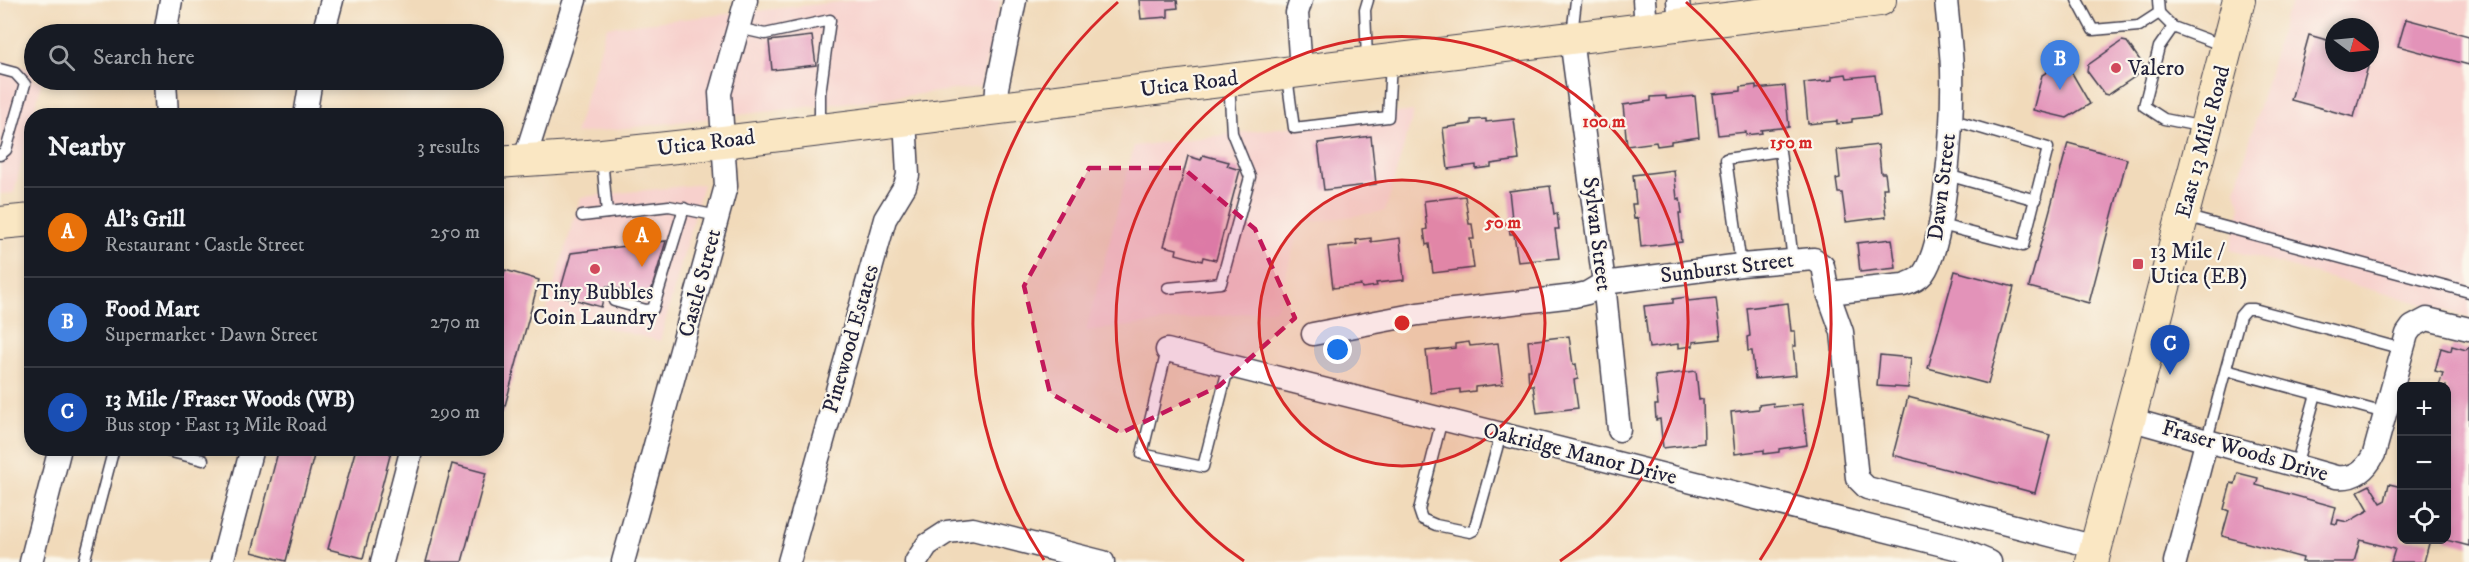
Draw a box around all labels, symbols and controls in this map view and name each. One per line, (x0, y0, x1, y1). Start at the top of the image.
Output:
north arrow (2325, 18, 2379, 72)
search box (24, 24, 504, 90)
pin: B (2040, 40, 2080, 90)
icon: search (45, 41, 78, 74)
text: Search here (93, 44, 195, 71)
place label: Valero (2127, 55, 2184, 82)
marker: Valero (2109, 61, 2123, 75)
street label: East 13 Mile Road (2170, 63, 2236, 221)
street label: Utica Road (1139, 65, 1239, 103)
text: 100 m (1582, 111, 1626, 133)
street label: Utica Road (656, 124, 756, 162)
text: Nearby (48, 131, 125, 164)
text: 150 m (1770, 132, 1813, 154)
street label: Dawn Street (1922, 132, 1962, 242)
text: 3 results (417, 135, 480, 160)
street label: Sylvan Street (1577, 175, 1617, 293)
text: Al's Grill (105, 206, 185, 233)
text: 50 m (1484, 212, 1521, 234)
pin: A (622, 218, 662, 267)
text: A (61, 220, 74, 245)
text: 250 m (430, 220, 480, 245)
street label: Castle Street (673, 226, 727, 340)
text: Restaurant · Castle Street (105, 233, 305, 258)
place label: 13 Mile / Utica (EB) (2150, 238, 2247, 290)
street label: Sunburst Street (1659, 246, 1795, 290)
marker: 13 Mile / Utica (EB) (2131, 257, 2145, 271)
marker: Tiny Bubbles Coin Laundry (588, 262, 602, 276)
street label: Pinewood Estates (817, 262, 885, 416)
place label: Tiny Bubbles Coin Laundry (533, 279, 658, 331)
text: Food Mart (105, 296, 200, 323)
text: B (61, 310, 74, 335)
text: 270 m (430, 310, 480, 335)
centre of rings (1392, 313, 1412, 333)
text: Supermarket · Dawn Street (105, 323, 318, 348)
pin: C (2150, 326, 2190, 375)
your location (1323, 335, 1352, 364)
map controls (2397, 382, 2451, 544)
button: + (2397, 382, 2451, 436)
text: 13 Mile / Fraser Woods (WB) (105, 386, 355, 413)
text: C (61, 400, 74, 425)
text: 290 m (430, 400, 480, 425)
text: Bus stop · East 13 Mile Road (105, 413, 327, 438)
street label: Fraser Woods Drive (2159, 414, 2331, 488)
street label: Oakridge Manor Drive (1480, 417, 1680, 491)
button: − (2397, 436, 2451, 490)
button: locate (2397, 490, 2451, 544)

